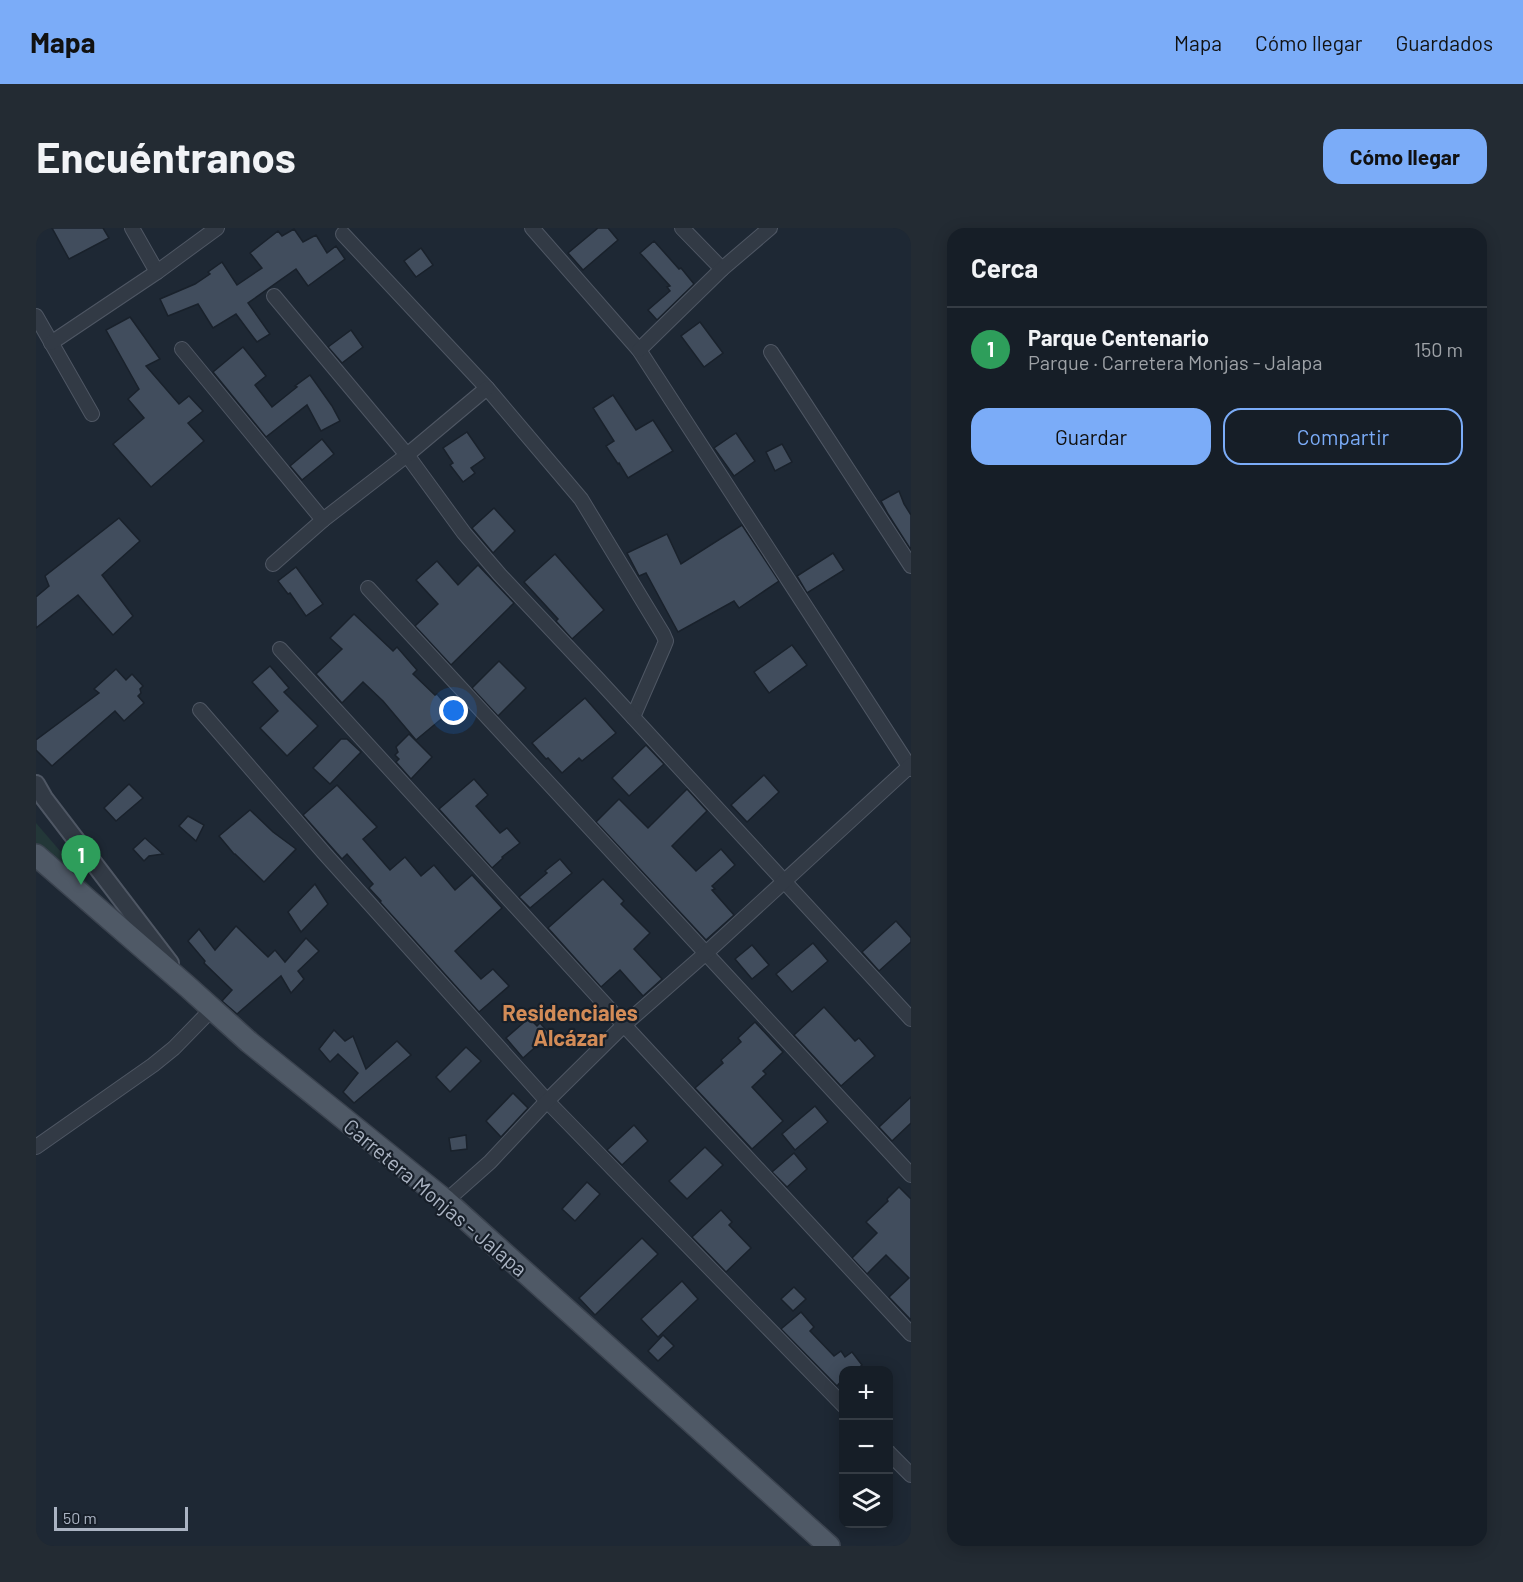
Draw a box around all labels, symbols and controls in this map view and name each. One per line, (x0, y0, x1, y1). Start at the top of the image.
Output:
text: Mapa (30, 25, 96, 59)
text: Mapa (1174, 30, 1222, 55)
text: Cómo llegar (1255, 30, 1362, 55)
text: Guardados (1395, 30, 1493, 55)
button: Cómo llegar (1323, 129, 1487, 184)
text: Encuéntranos (36, 131, 296, 181)
text: Cerca (971, 252, 1038, 283)
text: Parque Centenario (1028, 324, 1209, 350)
text: 1 (987, 337, 994, 361)
text: 150 m (1414, 337, 1463, 361)
text: Parque · Carretera Monjas - Jalapa (1028, 350, 1322, 374)
button: Guardar (971, 408, 1211, 465)
button: Compartir (1223, 408, 1463, 465)
your location (439, 696, 468, 725)
pin: 1 (62, 836, 100, 885)
district label: Residenciales Alcázar (502, 999, 638, 1050)
street label: Carretera Monjas - Jalapa (339, 1113, 533, 1281)
map controls (839, 1366, 893, 1528)
button: + (839, 1366, 893, 1420)
button: − (839, 1420, 893, 1474)
button: layers (839, 1474, 893, 1528)
scale bar (54, 1504, 188, 1532)
text: 50 m (63, 1508, 97, 1527)

